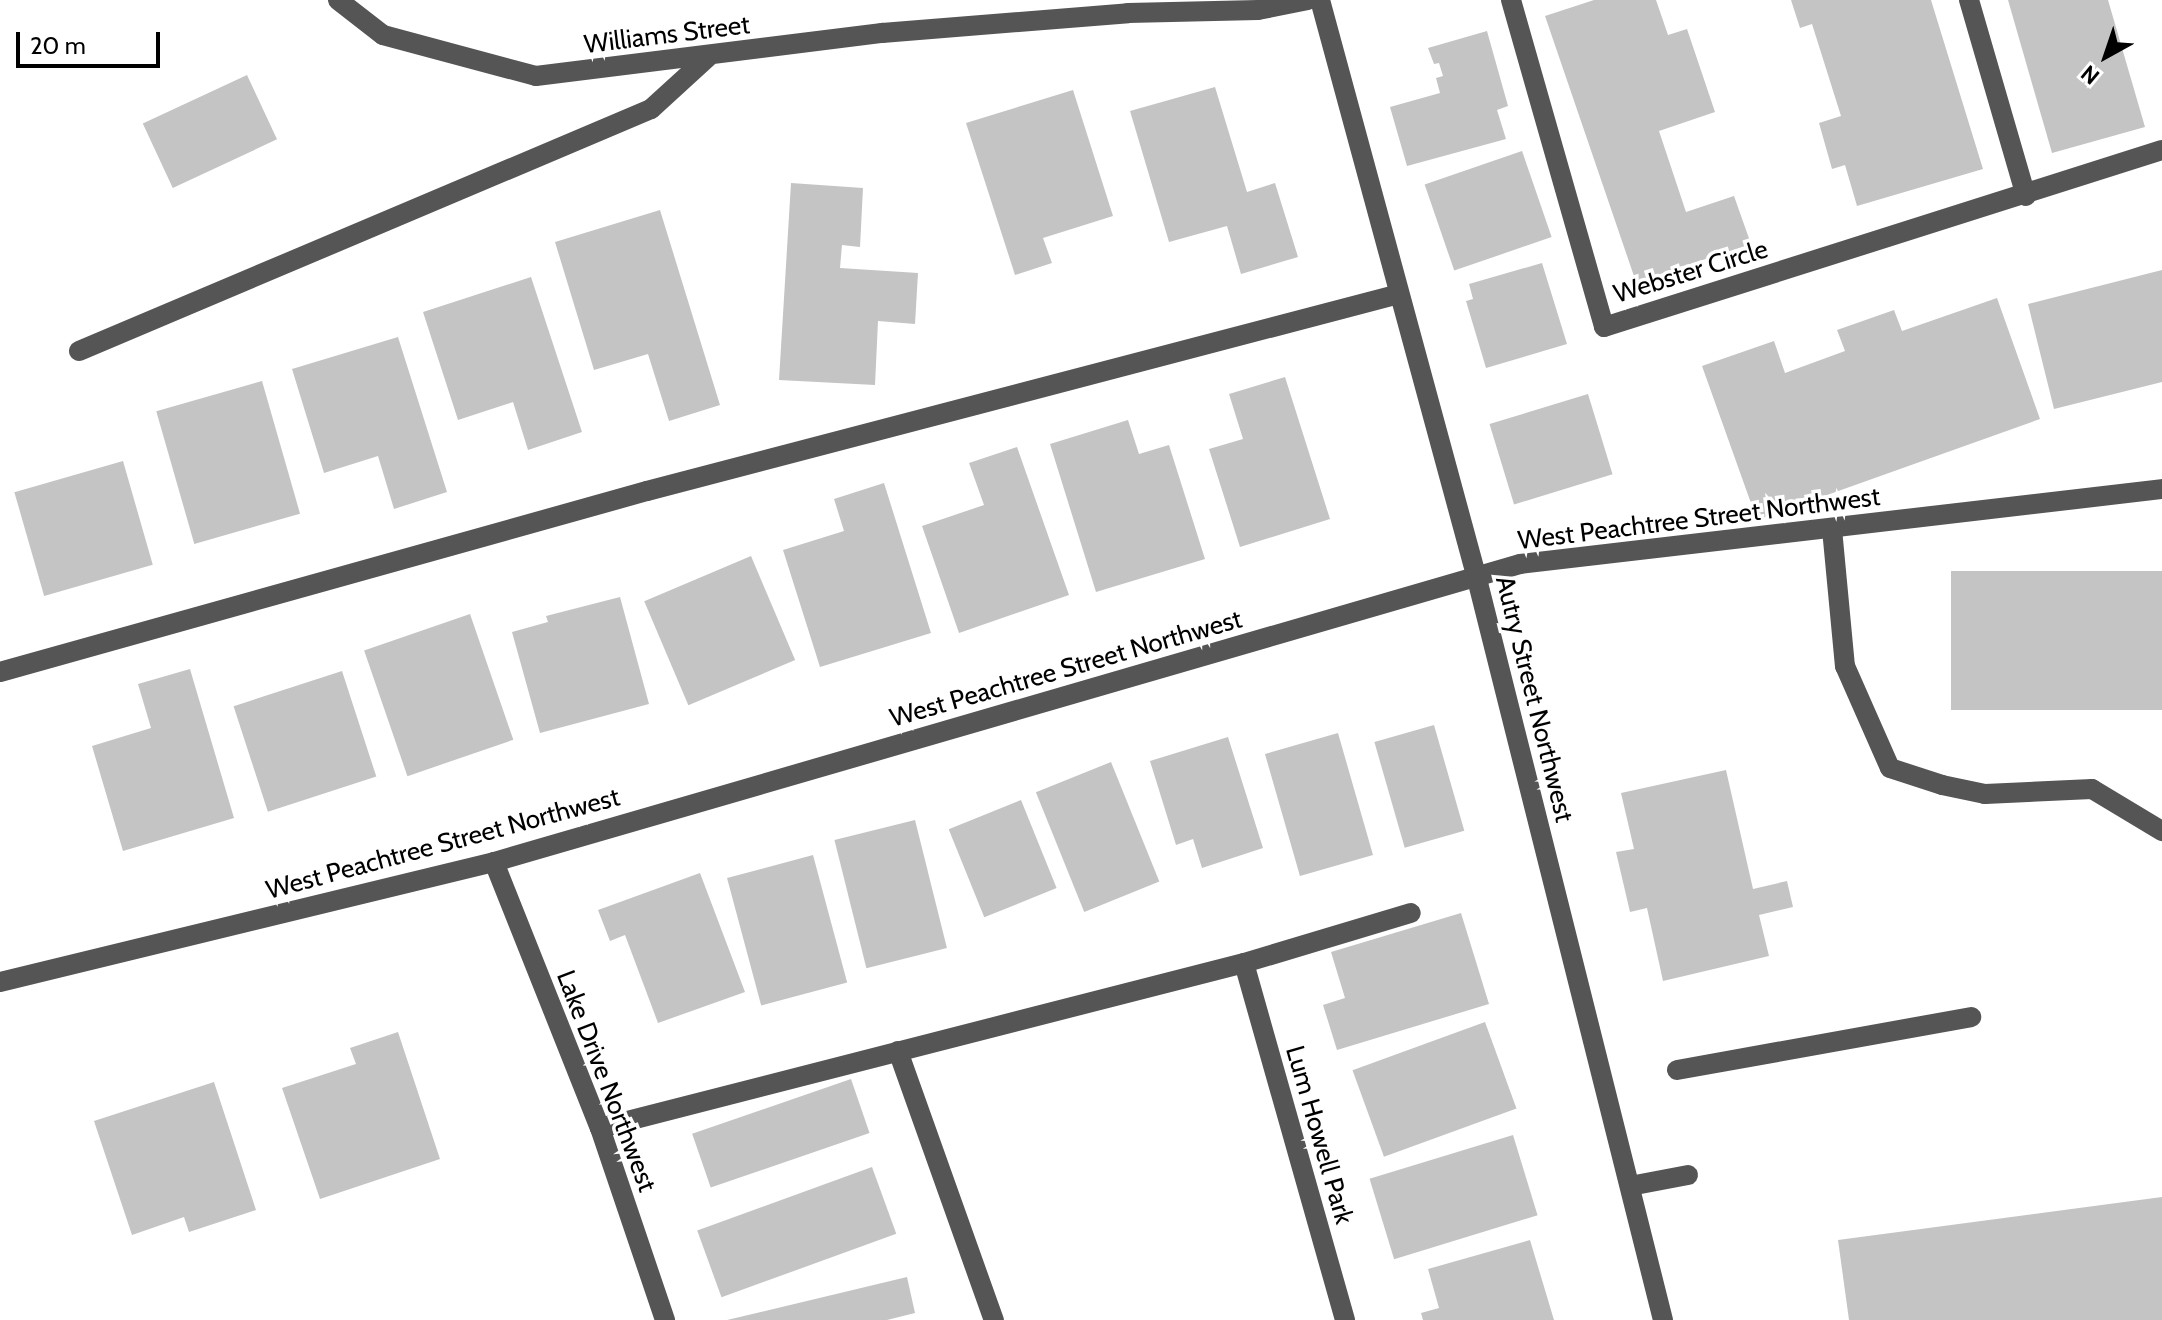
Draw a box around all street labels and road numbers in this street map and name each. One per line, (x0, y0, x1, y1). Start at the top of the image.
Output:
street label: Williams Street (582, 9, 752, 61)
street label: Webster Circle (1610, 234, 1772, 310)
street label: West Peachtree Street Northwest (1516, 481, 1882, 557)
street label: Autry Street Northwest (1488, 573, 1580, 825)
street label: West Peachtree Street Northwest (886, 604, 1246, 734)
street label: West Peachtree Street Northwest (263, 782, 623, 906)
street label: Lake Drive Northwest (549, 966, 663, 1196)
street label: Lum Howell Park (1279, 1042, 1359, 1228)

